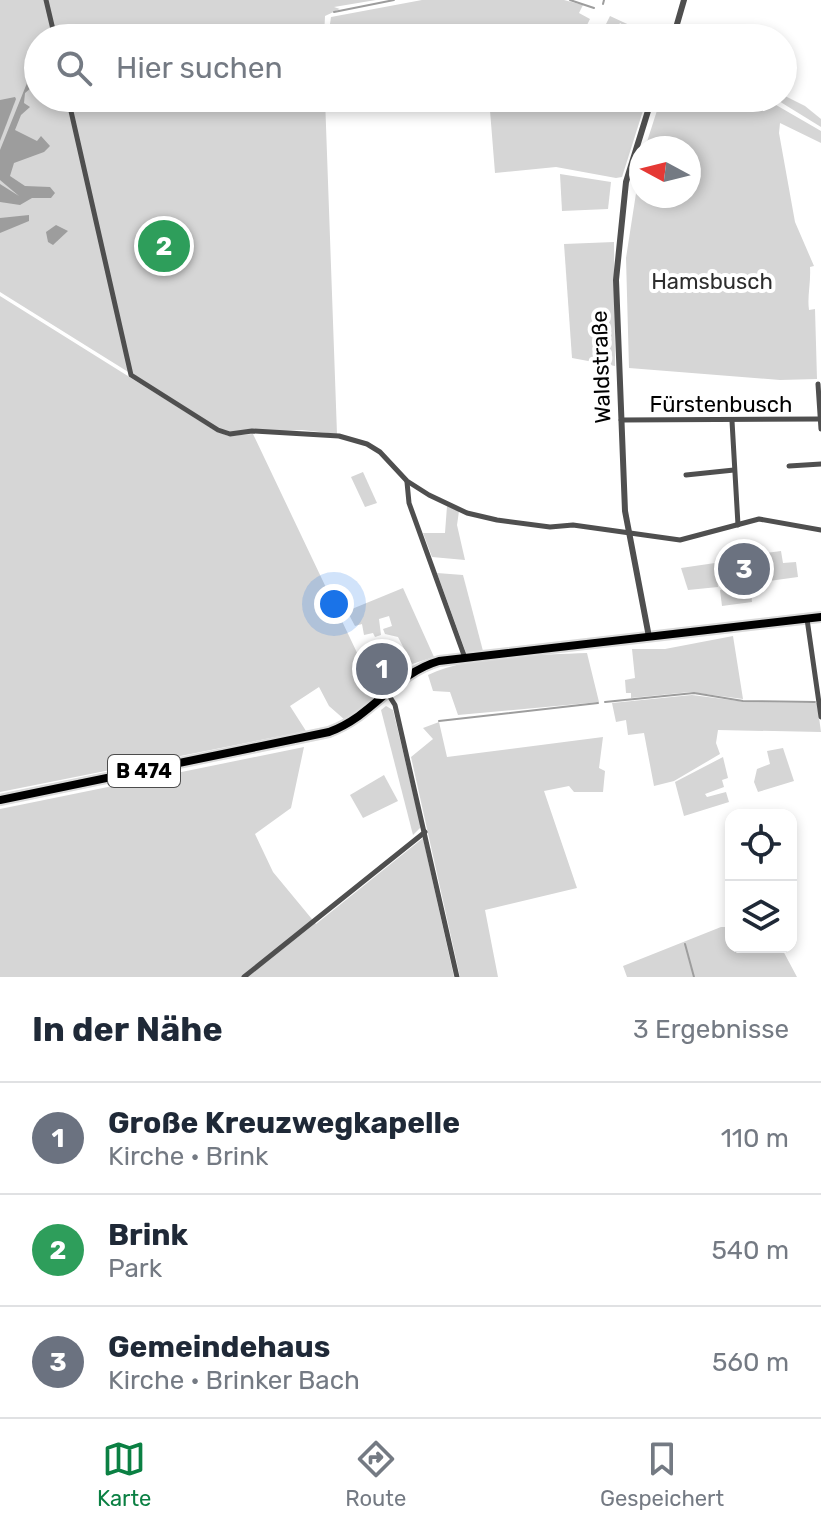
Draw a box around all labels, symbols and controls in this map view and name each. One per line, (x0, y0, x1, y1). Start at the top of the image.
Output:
search box (24, 24, 797, 112)
icon: search (52, 46, 96, 90)
text: Hier suchen (116, 50, 283, 86)
north arrow (629, 136, 701, 208)
pin: 2 (138, 216, 190, 276)
park label: Hamsbusch (651, 268, 773, 295)
street label: Waldstraße (586, 310, 616, 424)
street label: Fürstenbusch (650, 391, 792, 418)
pin: 3 (718, 539, 770, 599)
your location (314, 584, 354, 624)
pin: 1 (356, 639, 408, 699)
road number: B 474 (108, 755, 180, 787)
map controls (725, 809, 797, 953)
button: locate (725, 809, 797, 881)
button: layers (725, 881, 797, 953)
text: In der Nähe (32, 1009, 223, 1050)
text: 3 Ergebnisse (633, 1014, 789, 1045)
text: Große Kreuzwegkapelle (108, 1105, 460, 1141)
text: 1 (52, 1123, 64, 1154)
text: 110 m (721, 1123, 789, 1154)
text: Kirche · Brink (108, 1141, 268, 1172)
text: Brink (108, 1217, 188, 1253)
text: 2 (50, 1235, 66, 1266)
text: 540 m (711, 1235, 789, 1266)
text: Park (108, 1253, 162, 1284)
text: Gemeindehaus (108, 1329, 330, 1365)
text: 3 (49, 1347, 67, 1378)
text: 560 m (712, 1347, 789, 1378)
text: Kirche · Brinker Bach (108, 1365, 360, 1396)
tab: Karte (97, 1437, 151, 1512)
tab: Route (345, 1437, 406, 1512)
tab: Gespeichert (600, 1437, 724, 1512)

